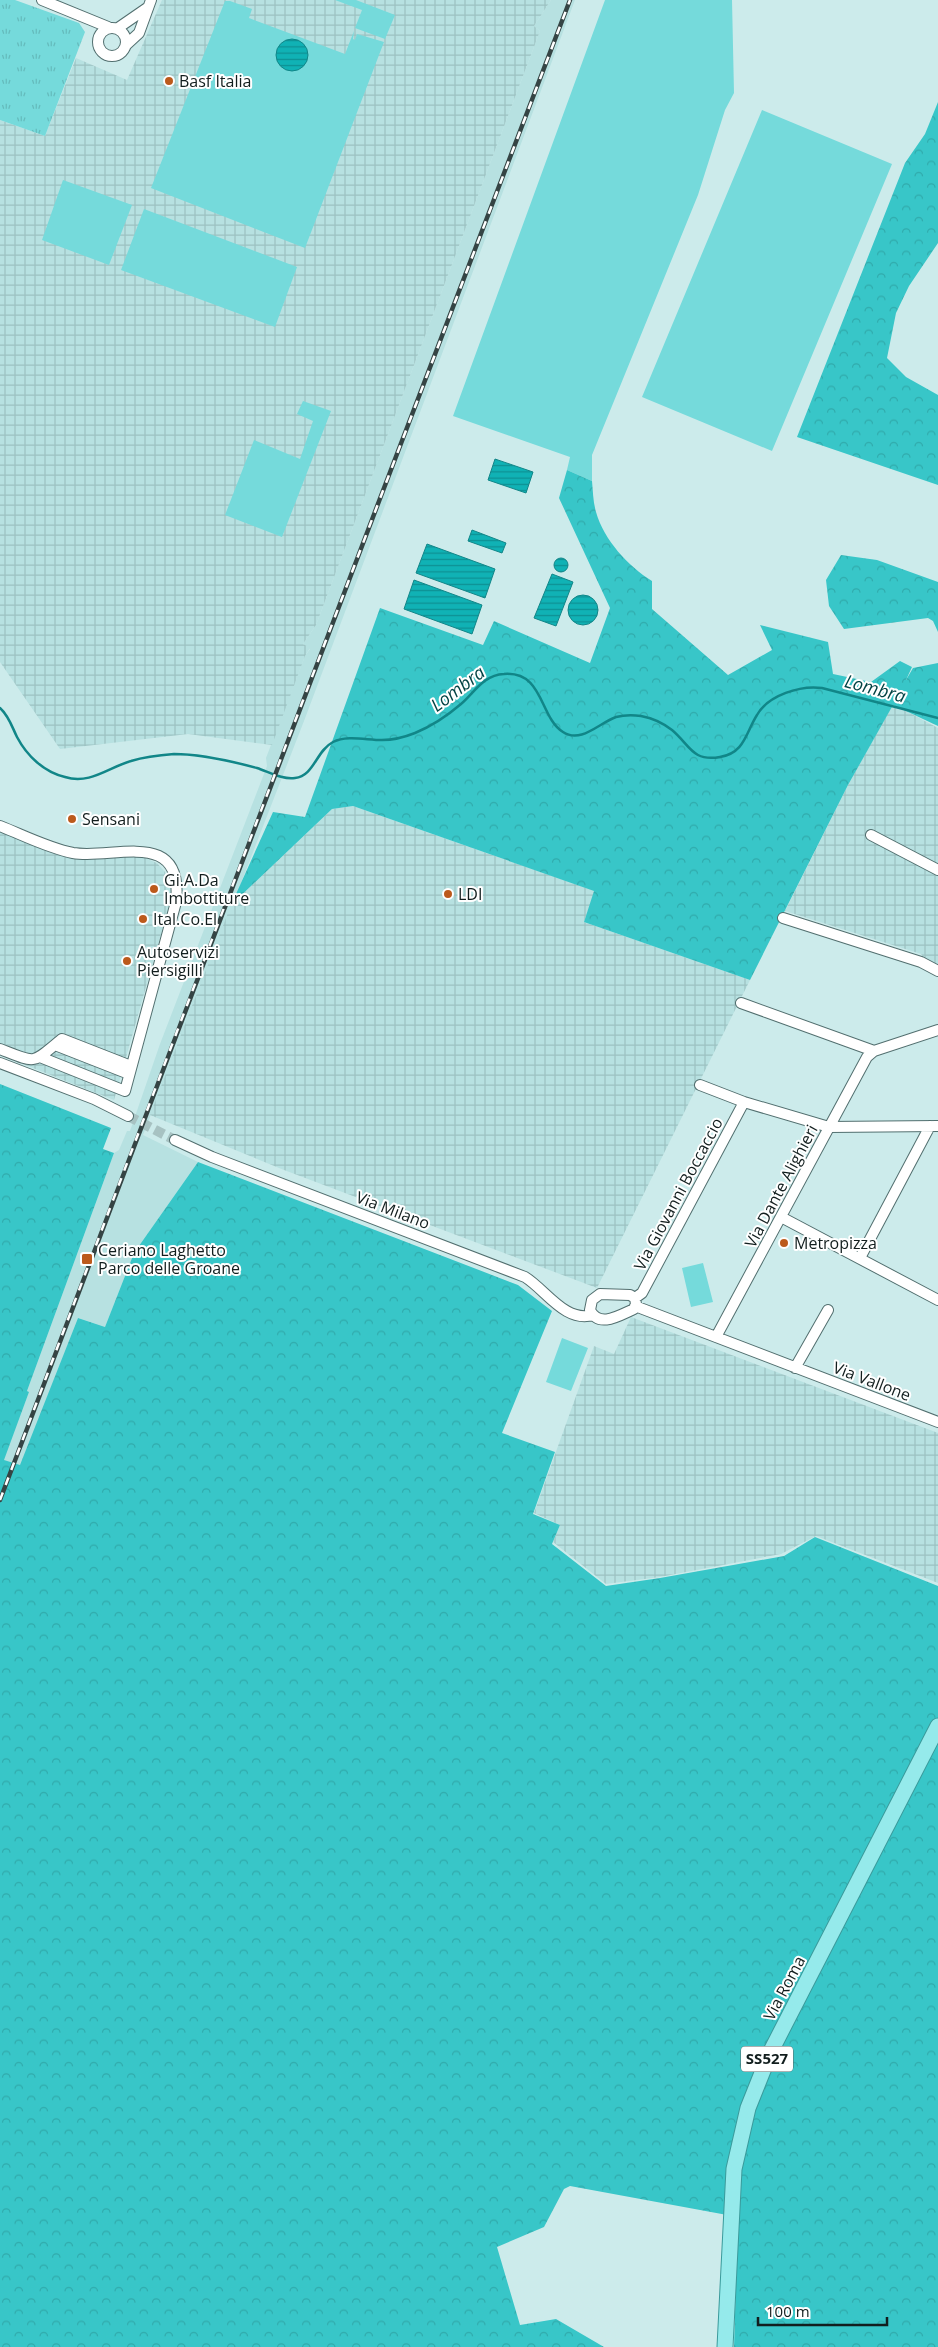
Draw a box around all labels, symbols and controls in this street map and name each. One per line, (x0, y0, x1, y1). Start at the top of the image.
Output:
place label: Basf Italia (179, 70, 251, 92)
marker: Basf Italia (163, 75, 175, 87)
water label: Lombra (425, 660, 489, 716)
water label: Lombra (842, 668, 908, 708)
place label: Sensani (82, 808, 140, 830)
marker: Sensani (66, 813, 78, 825)
place label: Gi.A.Da Imbottiture (164, 869, 249, 909)
marker: Gi.A.Da Imbottiture (148, 883, 160, 895)
place label: LDI (458, 883, 482, 905)
marker: LDI (442, 888, 454, 900)
place label: Ital.Co.El (153, 908, 217, 930)
marker: Ital.Co.El (137, 913, 149, 925)
place label: Autoservizi Piersigilli (137, 941, 219, 981)
marker: Autoservizi Piersigilli (121, 955, 133, 967)
street label: Via Giovanni Boccaccio (628, 1114, 728, 1274)
street label: Via Dante Alighieri (739, 1121, 823, 1251)
street label: Via Milano (353, 1186, 433, 1234)
place label: Metropizza (794, 1232, 877, 1254)
marker: Metropizza (778, 1237, 790, 1249)
place label: Ceriano Laghetto Parco delle Groane (98, 1239, 240, 1279)
marker: Ceriano Laghetto Parco delle Groane (80, 1252, 94, 1266)
street label: Via Vallone (830, 1356, 914, 1406)
street label: Via Roma (758, 1952, 810, 2024)
road number: SS527 (741, 2046, 793, 2072)
scale bar (758, 2294, 887, 2326)
text: 100 m (766, 2301, 810, 2321)

